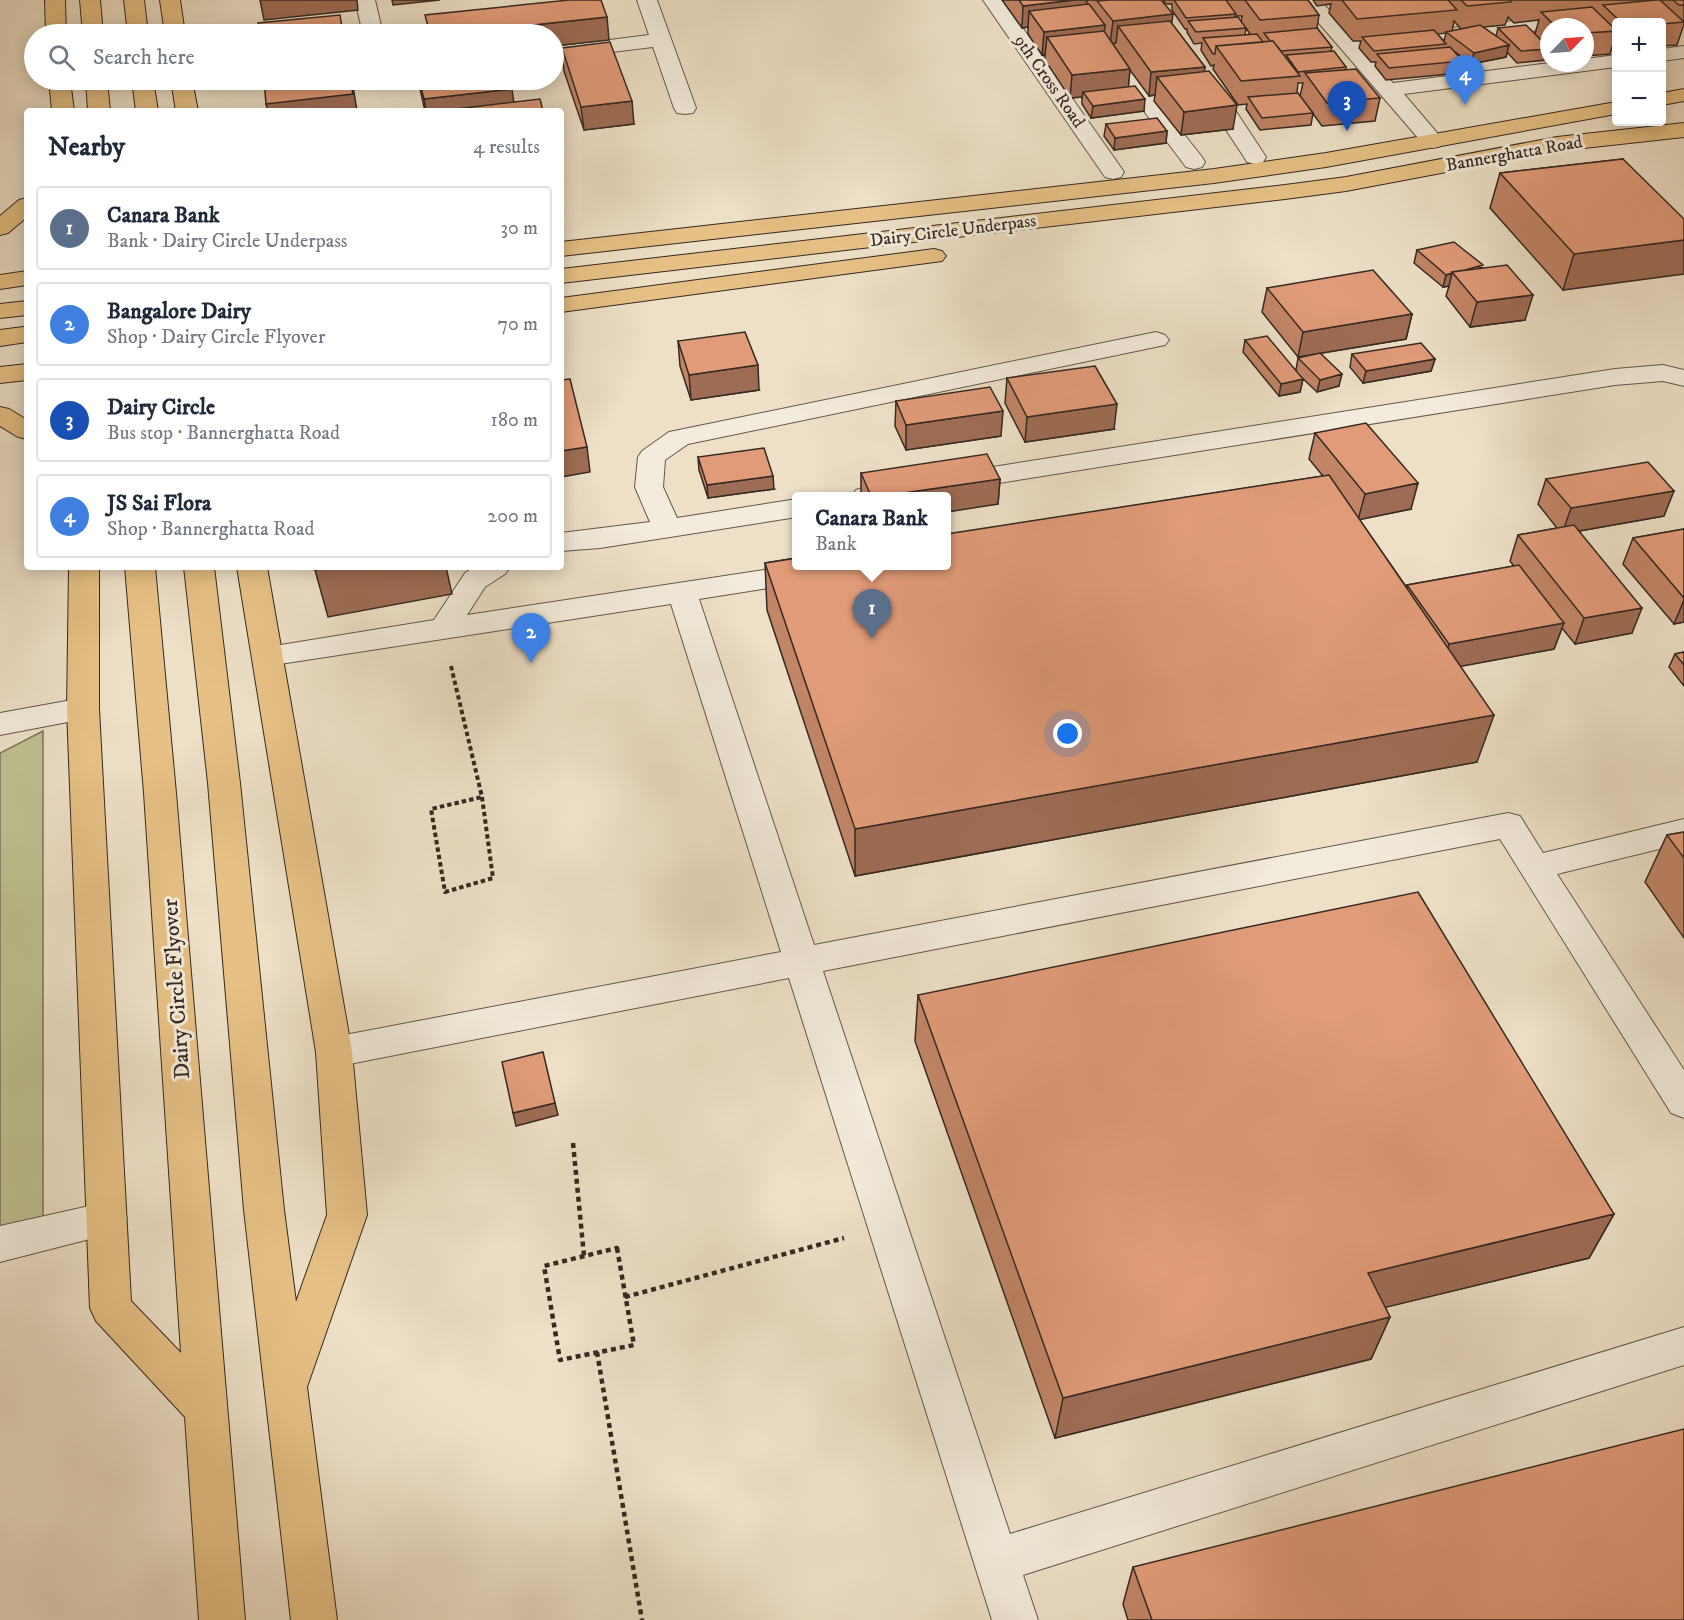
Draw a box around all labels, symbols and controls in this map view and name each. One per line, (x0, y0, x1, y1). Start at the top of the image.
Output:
north arrow (1540, 18, 1594, 72)
map controls (1612, 18, 1666, 126)
button: + (1612, 18, 1666, 72)
search box (24, 24, 564, 90)
street label: 9th Cross Road (1008, 30, 1089, 132)
icon: search (45, 41, 78, 74)
text: Search here (93, 44, 195, 71)
pin: 4 (1446, 56, 1484, 105)
button: − (1612, 72, 1666, 126)
pin: 3 (1328, 82, 1366, 131)
text: Nearby (48, 131, 125, 164)
street label: Bannerghatta Road (1444, 131, 1584, 177)
text: 4 results (473, 135, 540, 160)
text: Canara Bank (107, 202, 220, 229)
street label: Dairy Circle Underpass (869, 210, 1037, 252)
text: 1 (66, 216, 73, 241)
text: 30 m (500, 216, 538, 241)
text: Bank · Dairy Circle Underpass (107, 229, 348, 254)
text: Bangalore Dairy (107, 298, 251, 325)
text: 2 (65, 312, 74, 337)
text: 70 m (497, 312, 538, 337)
text: Shop · Dairy Circle Flyover (107, 325, 325, 350)
text: Dairy Circle (107, 394, 215, 421)
text: 3 (66, 408, 73, 433)
text: 180 m (491, 408, 538, 433)
text: Bus stop · Bannerghatta Road (107, 421, 340, 446)
text: JS Sai Flora (107, 490, 211, 517)
popup (792, 492, 951, 570)
text: 4 (64, 504, 75, 529)
text: 200 m (487, 504, 538, 529)
text: Canara Bank (815, 505, 928, 532)
text: Shop · Bannerghatta Road (107, 517, 315, 542)
text: Bank (815, 532, 857, 557)
pin: 1 (852, 590, 892, 639)
pin: 2 (512, 614, 550, 663)
your location (1053, 719, 1082, 748)
street label: Dairy Circle Flyover (157, 897, 196, 1080)

